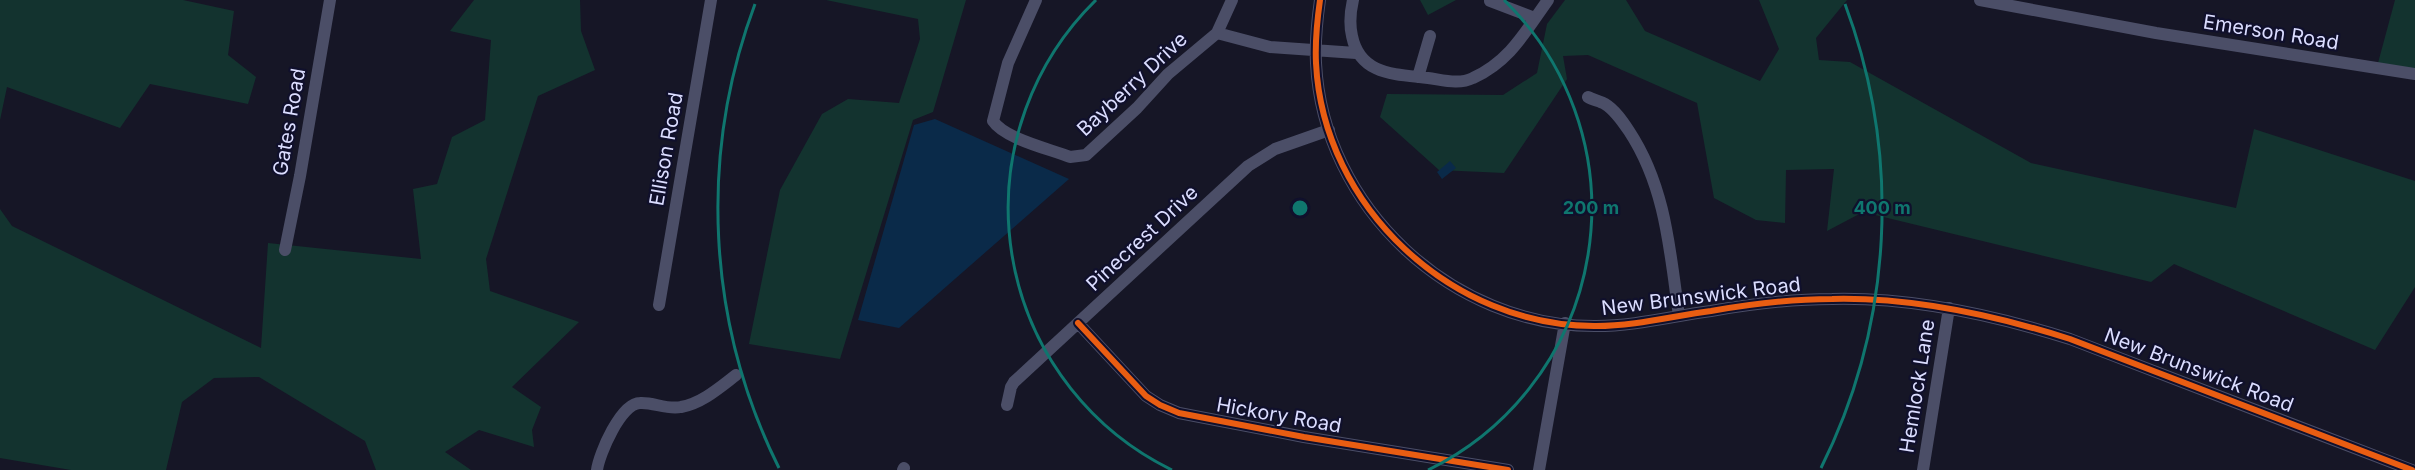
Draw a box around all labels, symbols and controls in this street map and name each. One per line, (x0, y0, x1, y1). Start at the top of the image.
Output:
street label: Emerson Road (2201, 9, 2341, 55)
street label: Bayberry Drive (1072, 27, 1192, 141)
street label: Gates Road (268, 66, 310, 178)
street label: Ellison Road (644, 90, 688, 208)
street label: Pinecrest Drive (1081, 180, 1203, 296)
text: 200 m (1563, 197, 1619, 218)
text: 400 m (1853, 197, 1911, 218)
centre of rings (1290, 198, 1310, 218)
street label: New Brunswick Road (1600, 272, 1802, 320)
street label: Hemlock Lane (1895, 317, 1939, 455)
street label: New Brunswick Road (2101, 323, 2297, 417)
street label: Hickory Road (1215, 392, 1343, 438)

